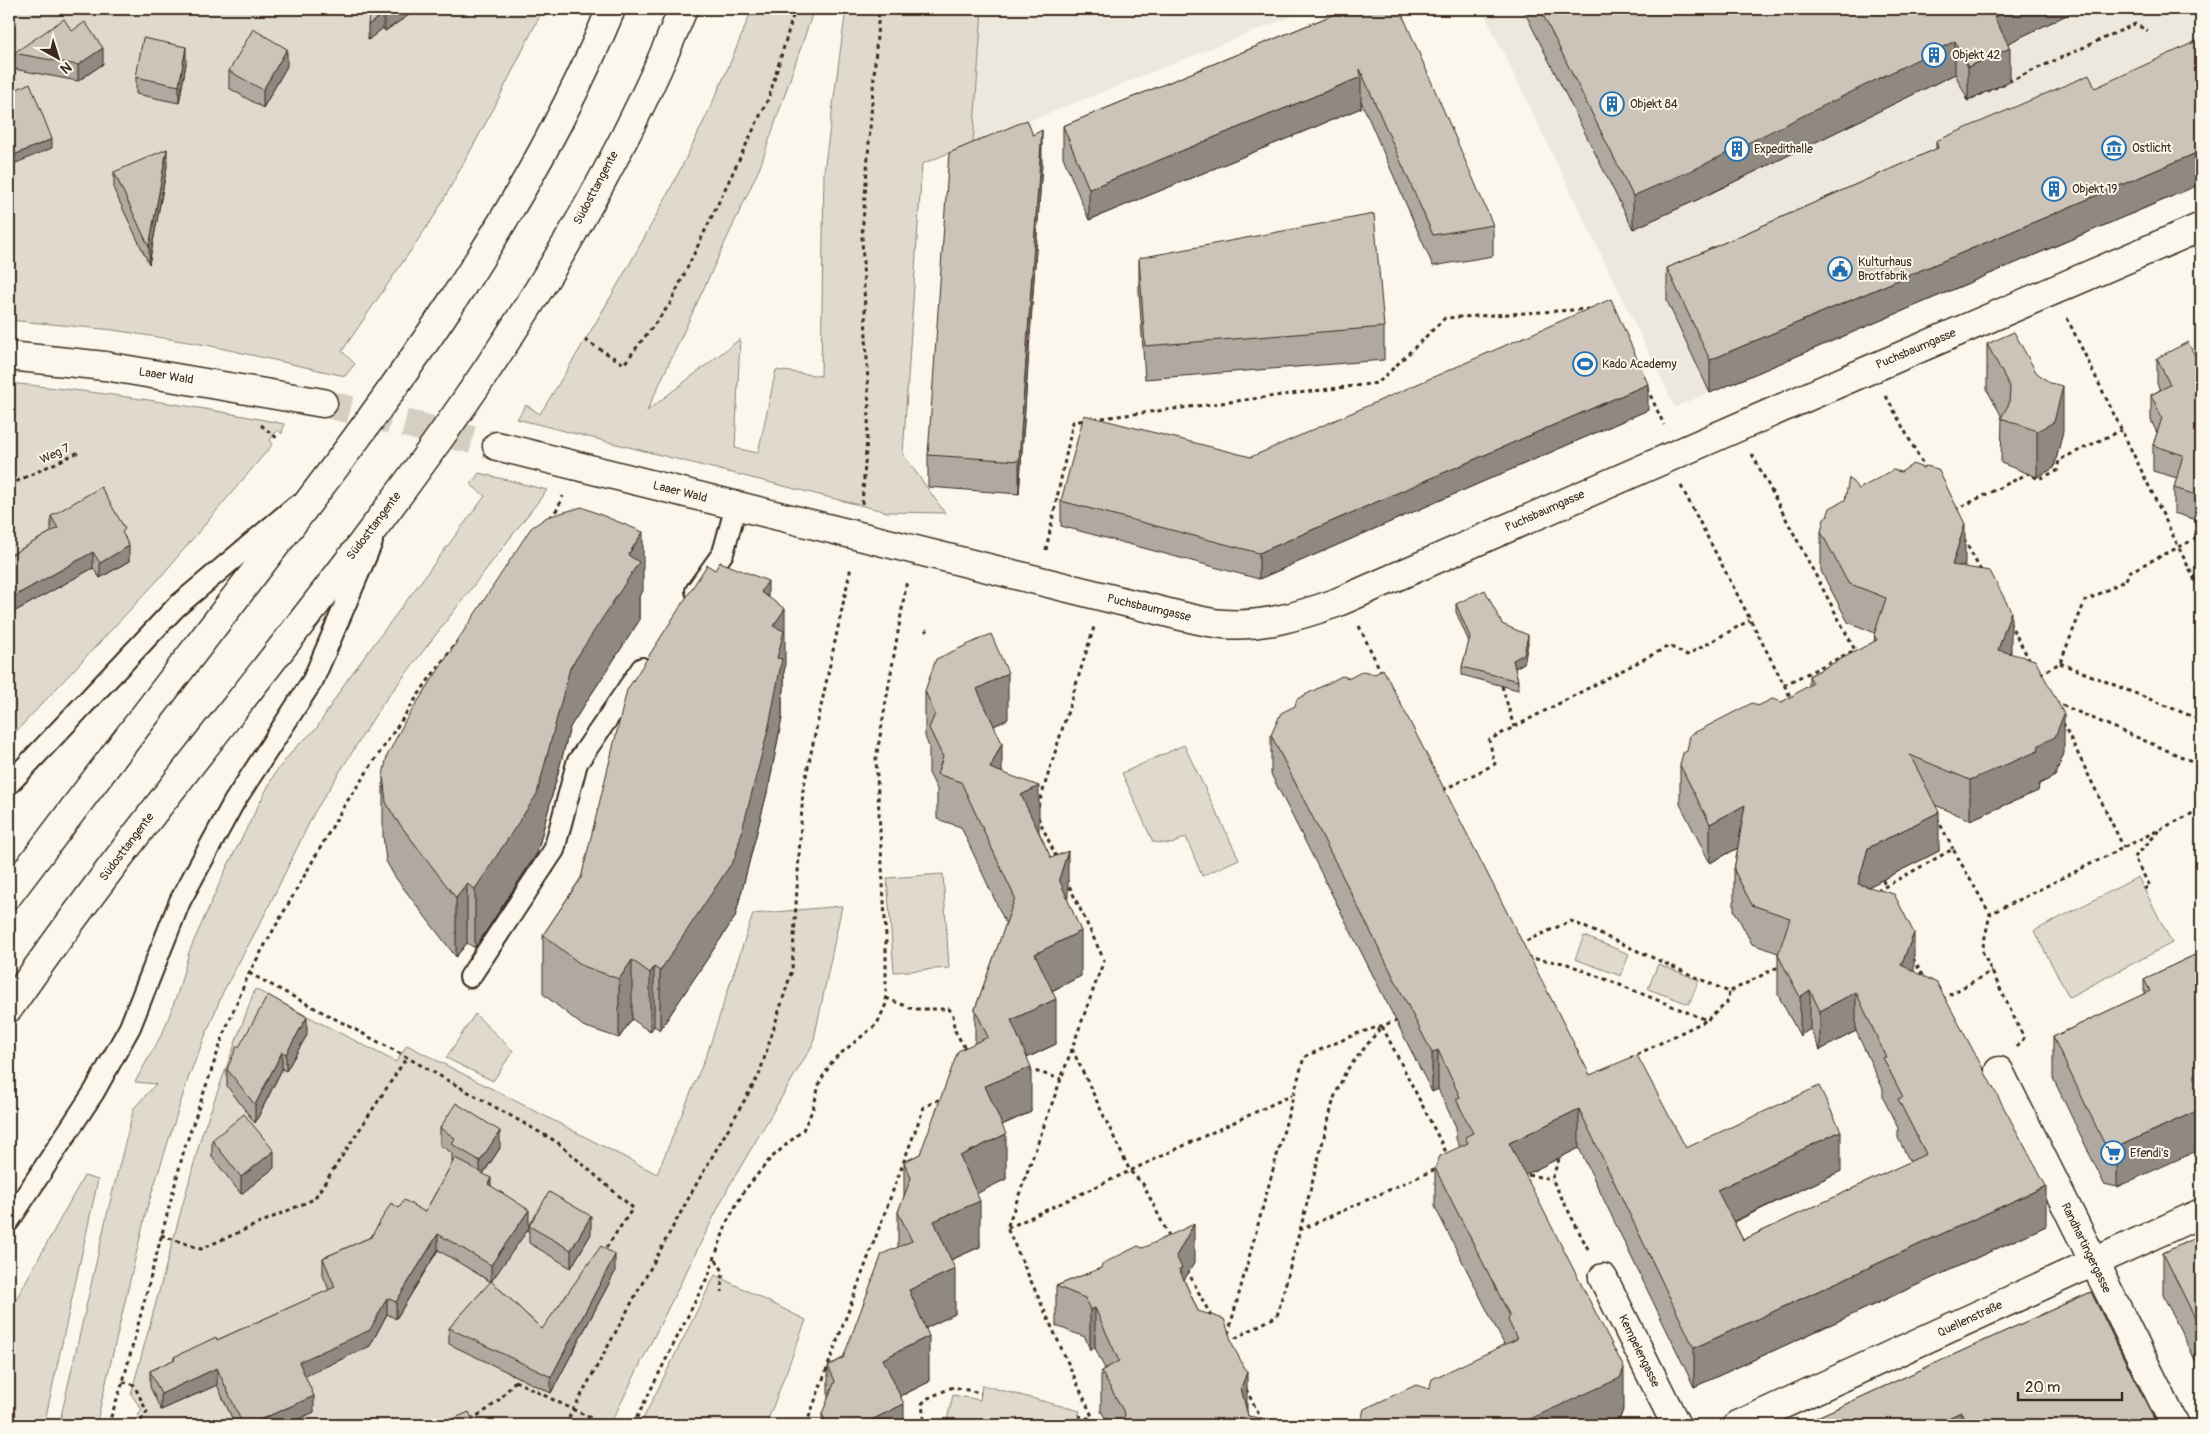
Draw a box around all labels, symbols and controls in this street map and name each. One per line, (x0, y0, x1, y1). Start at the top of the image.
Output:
north arrow (32, 32, 82, 82)
building icon: Objekt 42 (1921, 42, 1947, 68)
place label: Objekt 42 (1952, 48, 2001, 63)
text: N (57, 58, 75, 77)
building icon: Objekt 84 (1599, 91, 1625, 117)
place label: Objekt 84 (1630, 97, 1678, 112)
museum icon: Ostlicht (2101, 135, 2127, 161)
building icon: Expedithalle (1724, 136, 1750, 162)
place label: Ostlicht (2132, 141, 2172, 156)
place label: Expedithalle (1754, 142, 1813, 157)
street label: Südosttangente (570, 148, 622, 227)
building icon: Objekt 19 (2041, 176, 2067, 202)
place label: Objekt 19 (2072, 182, 2118, 197)
place label: Kulturhaus Brotfabrik (1858, 255, 1912, 284)
public building icon: Kulturhaus Brotfabrik (1827, 256, 1853, 282)
street label: Puchsbaumgasse (1874, 325, 1958, 373)
sports icon: Kado Academy (1572, 351, 1598, 377)
place label: Kado Academy (1602, 357, 1677, 372)
street label: Laaer Wald (138, 364, 195, 388)
street label: Weg 7 (38, 440, 73, 467)
street label: Laaer Wald (651, 478, 709, 506)
street label: Puchsbaumgasse (1503, 487, 1587, 535)
street label: Südosttangente (343, 489, 405, 563)
street label: Puchsbaumgasse (1106, 591, 1192, 625)
street label: Südosttangente (96, 810, 158, 884)
supermarket icon: Efendi's (2100, 1140, 2126, 1166)
place label: Efendi's (2130, 1146, 2169, 1161)
street label: Randhartingergasse (2058, 1200, 2114, 1296)
street label: Quellenstraße (1935, 1297, 2005, 1341)
street label: Kempelengasse (1615, 1312, 1663, 1390)
scale bar (2018, 1369, 2121, 1401)
text: 20 m (2025, 1378, 2060, 1397)

